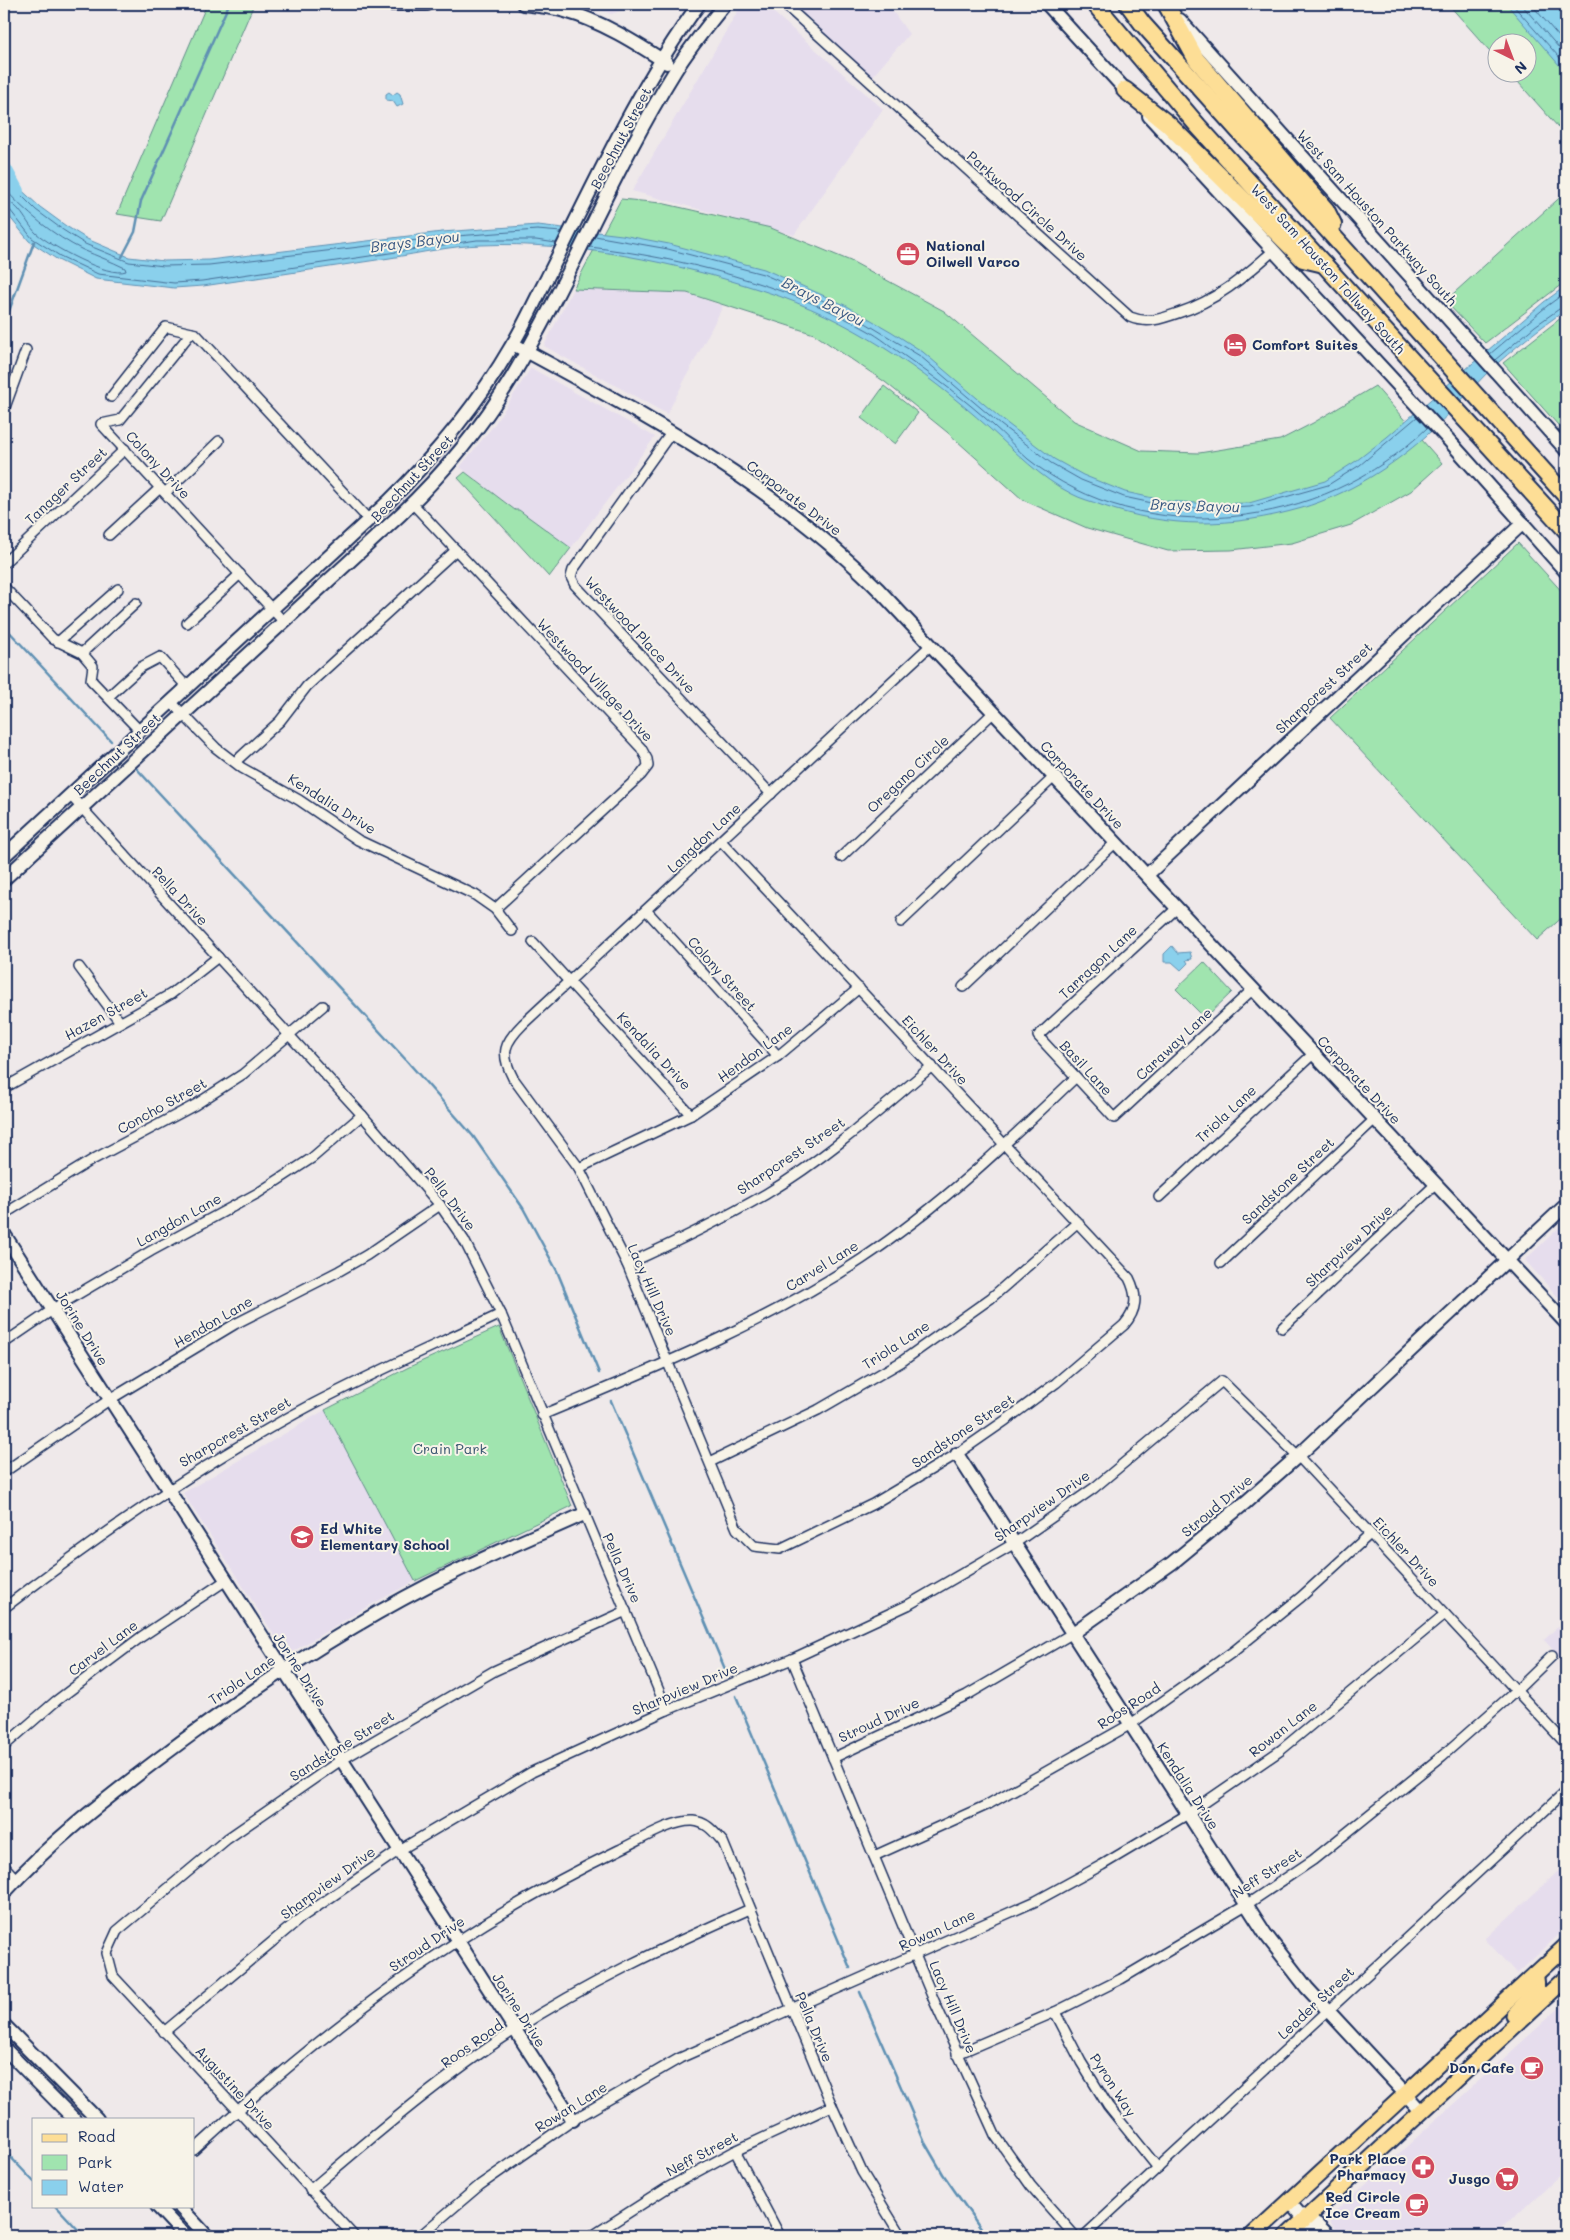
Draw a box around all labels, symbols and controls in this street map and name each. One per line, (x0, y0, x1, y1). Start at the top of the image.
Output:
north arrow (1488, 32, 1538, 82)
text: N (1511, 57, 1531, 79)
street label: Beechnut Street (586, 84, 655, 192)
street label: West Sam Houston Parkway South (1293, 125, 1462, 310)
street label: Parkwood Circle Drive (963, 146, 1092, 265)
street label: West Sam Houston Tollway South (1247, 180, 1410, 358)
water label: Brays Bayou (369, 226, 461, 256)
place label: National Oilwell Varco (926, 236, 1020, 271)
office icon: National Oilwell Varco (895, 241, 921, 267)
water label: Brays Bayou (779, 272, 868, 330)
hotel icon: Comfort Suites (1222, 332, 1248, 358)
place label: Comfort Suites (1252, 335, 1358, 354)
street label: Colony Drive (122, 426, 195, 503)
street label: Beechnut Street (366, 430, 457, 525)
street label: Tanager Street (20, 443, 111, 529)
street label: Corporate Drive (743, 456, 846, 540)
water label: Brays Bayou (1150, 493, 1240, 517)
street label: Westwood Place Drive (581, 572, 700, 697)
street label: Westwood Village Drive (533, 614, 658, 745)
street label: Sharpcrest Street (1271, 638, 1376, 738)
street label: Beechnut Street (69, 708, 164, 799)
street label: Oregano Circle (862, 731, 953, 817)
street label: Corporate Drive (1036, 736, 1128, 833)
street label: Kendalia Drive (285, 769, 380, 838)
street label: Langdon Lane (663, 799, 744, 877)
street label: Pella Drive (148, 862, 213, 929)
street label: Tarragon Lane (1054, 920, 1141, 1003)
street label: Colony Street (684, 932, 761, 1015)
street label: Hazen Street (61, 983, 151, 1044)
street label: Caraway Lane (1131, 1003, 1216, 1084)
street label: Kendalia Drive (613, 1007, 696, 1094)
street label: Eichler Drive (898, 1011, 973, 1089)
street label: Hendon Lane (713, 1019, 796, 1086)
street label: Corporate Drive (1313, 1031, 1405, 1128)
street label: Basil Lane (1056, 1036, 1117, 1099)
street label: Concho Street (114, 1073, 210, 1138)
street label: Triola Lane (1191, 1081, 1260, 1147)
street label: Sharpcrest Street (733, 1112, 848, 1199)
street label: Sandstone Street (1237, 1133, 1338, 1228)
street label: Pella Drive (420, 1163, 480, 1234)
street label: Langdon Lane (133, 1188, 224, 1251)
street label: Sharpview Drive (1301, 1200, 1396, 1291)
street label: Carvel Lane (782, 1236, 862, 1295)
street label: Lacy Hill Drive (624, 1241, 681, 1339)
street label: Jorine Drive (52, 1287, 113, 1369)
street label: Hendon Lane (170, 1291, 256, 1352)
street label: Triola Lane (858, 1316, 933, 1373)
street label: Sandstone Street (908, 1389, 1018, 1472)
street label: Sharpcrest Street (175, 1392, 294, 1471)
park label: Crain Park (413, 1439, 487, 1458)
street label: Sharpview Drive (990, 1465, 1093, 1546)
street label: Stroud Drive (1177, 1470, 1256, 1541)
street label: Eichler Drive (1369, 1513, 1444, 1591)
place label: Ed White Elementary School (320, 1519, 449, 1554)
school or university icon: Ed White Elementary School (289, 1524, 315, 1550)
street label: Pella Drive (599, 1530, 646, 1606)
street label: Carvel Lane (64, 1615, 141, 1680)
street label: Jorine Drive (269, 1629, 332, 1711)
street label: Triola Lane (205, 1650, 279, 1709)
street label: Sharpview Drive (629, 1658, 740, 1719)
street label: Roos Road (1093, 1678, 1164, 1733)
street label: Stroud Drive (835, 1692, 922, 1747)
street label: Rowan Lane (1245, 1696, 1321, 1761)
street label: Sandstone Street (286, 1706, 398, 1785)
street label: Kendalia Drive (1153, 1738, 1224, 1833)
street label: Sharpview Drive (276, 1842, 379, 1923)
street label: Neff Street (1228, 1843, 1305, 1902)
street label: Rowan Lane (896, 1904, 978, 1955)
street label: Stroud Drive (385, 1911, 468, 1976)
street label: Lacy Hill Drive (925, 1958, 982, 2056)
street label: Leader Street (1273, 1962, 1358, 2043)
street label: Jorine Drive (488, 1969, 551, 2051)
street label: Pella Drive (791, 1989, 838, 2065)
street label: Roos Road (437, 2015, 507, 2072)
street label: Augustine Drive (191, 2042, 279, 2134)
street label: Pyron Way (1086, 2049, 1141, 2120)
cafe icon: Don Cafe (1519, 2055, 1545, 2081)
place label: Don Cafe (1449, 2058, 1514, 2077)
street label: Rowan Lane (531, 2077, 610, 2136)
legend (32, 2118, 195, 2208)
text: Road (78, 2126, 115, 2146)
street label: Neff Street (662, 2127, 741, 2180)
place label: Park Place Pharmacy (1329, 2149, 1406, 2184)
text: Park (78, 2152, 112, 2172)
pharmacy icon: Park Place Pharmacy (1410, 2154, 1436, 2180)
supermarket icon: Jusgo (1494, 2166, 1520, 2192)
place label: Jusgo (1449, 2169, 1490, 2188)
text: Water (78, 2176, 124, 2196)
place label: Red Circle Ice Cream (1325, 2187, 1400, 2222)
cafe icon: Red Circle Ice Cream (1404, 2192, 1430, 2218)

